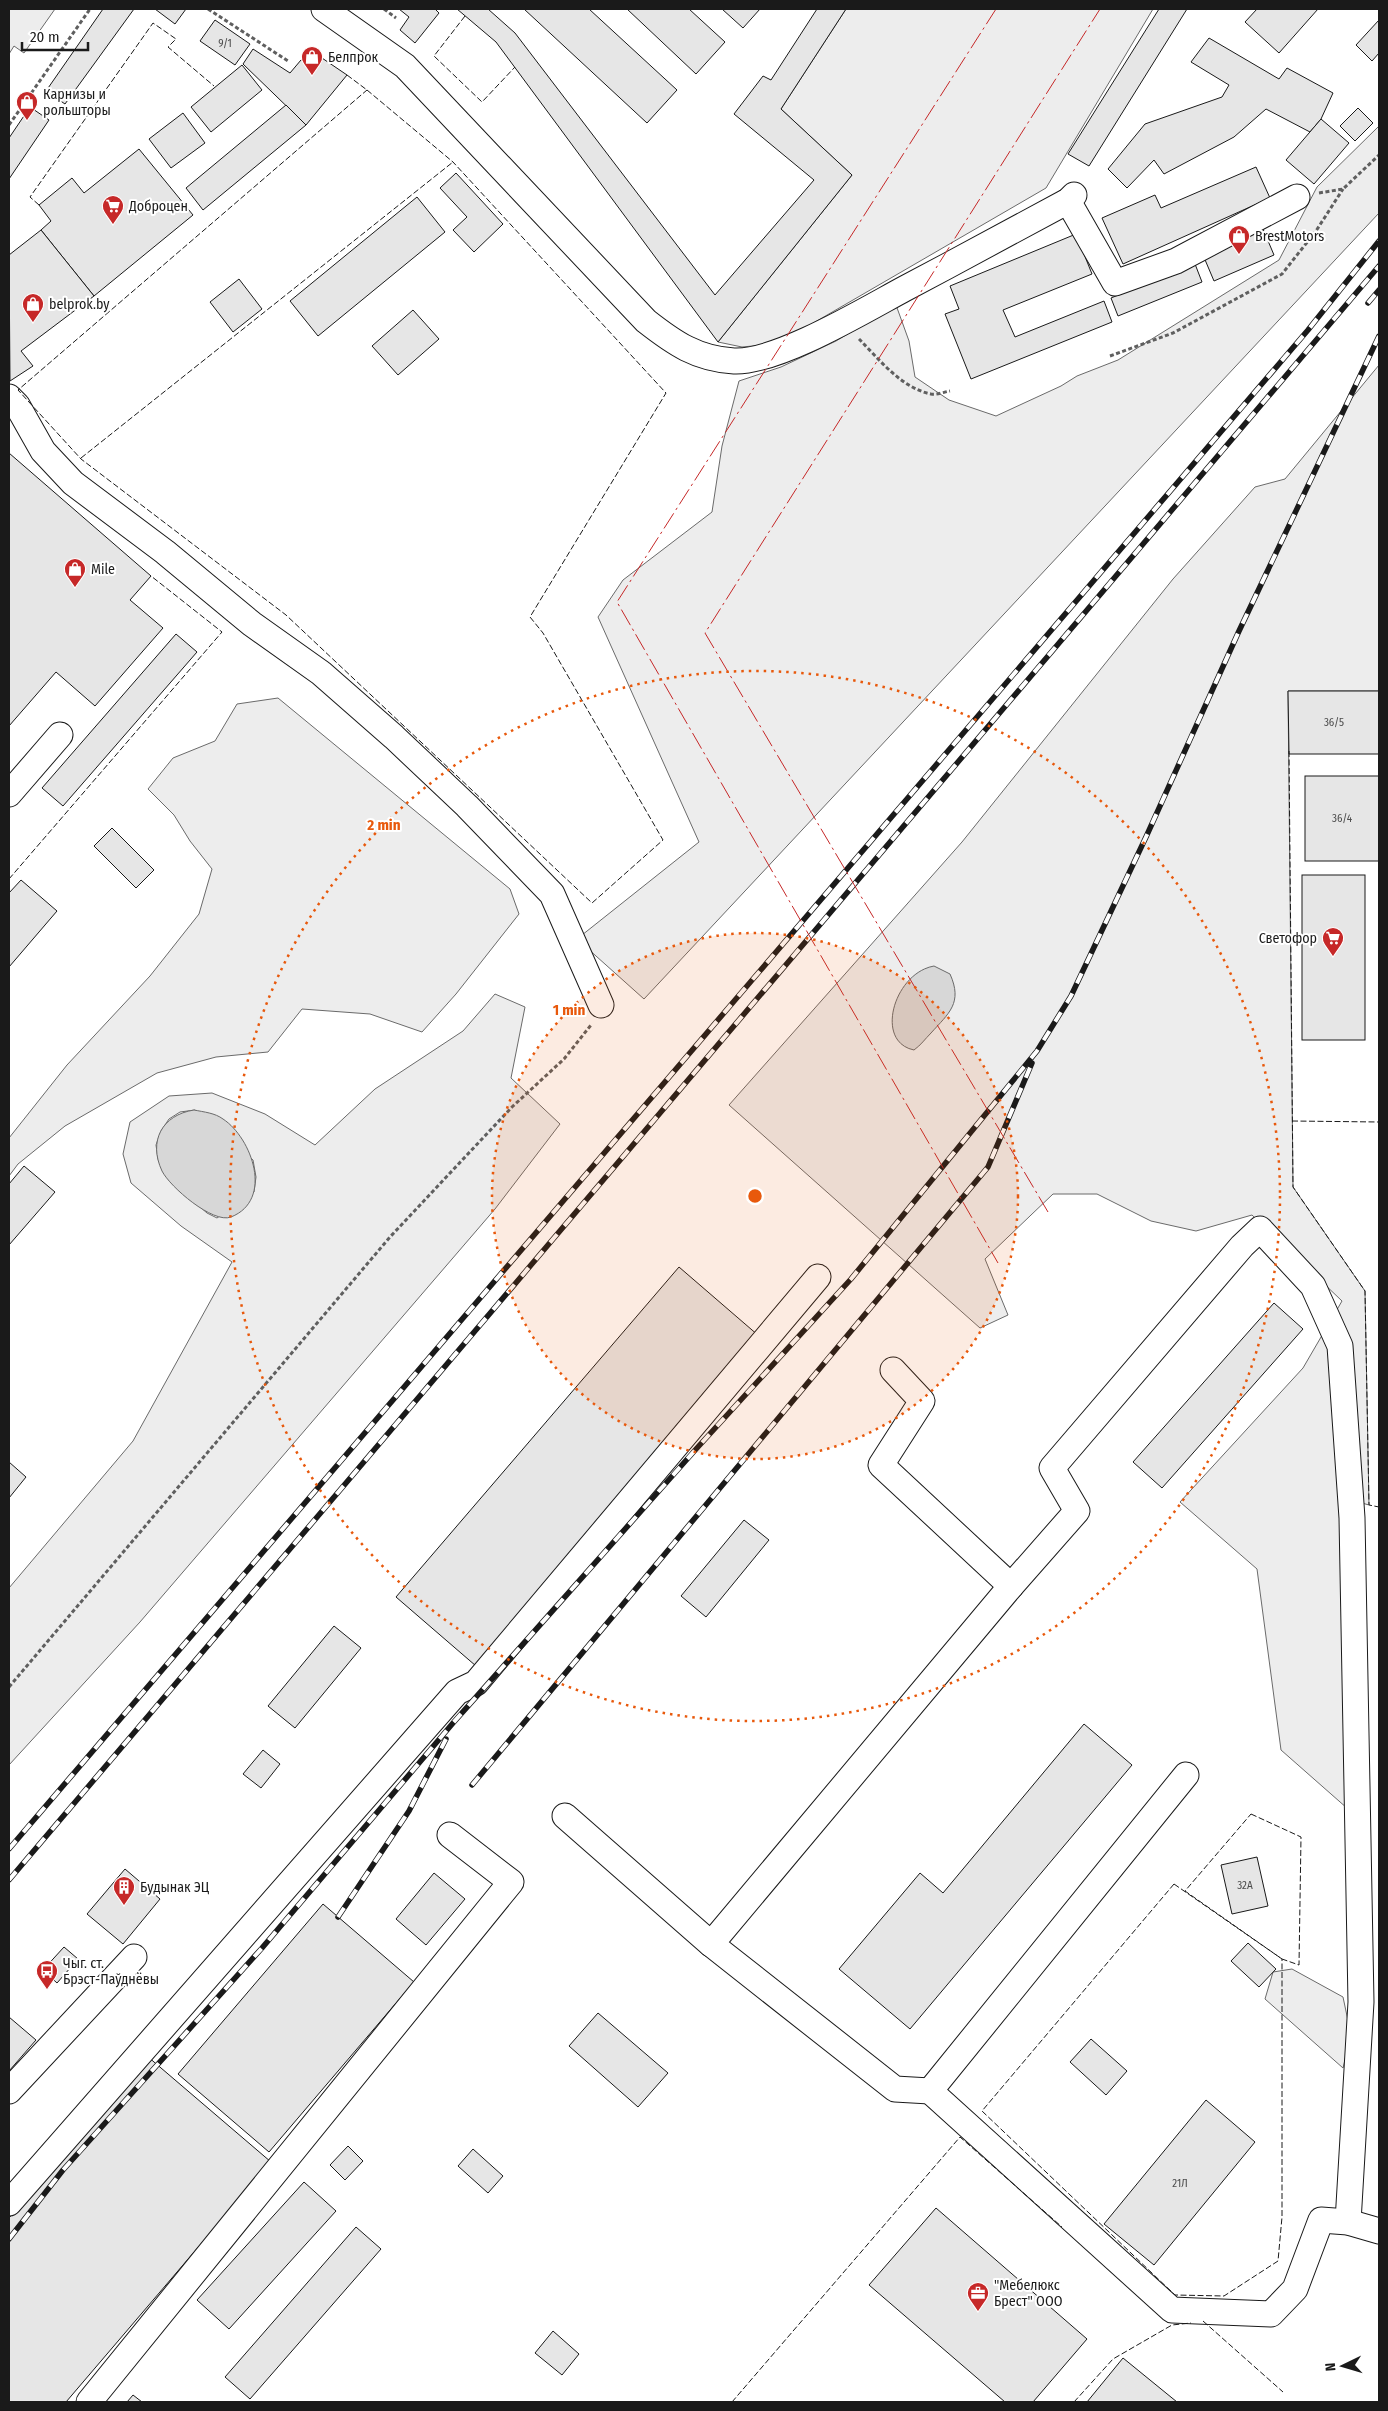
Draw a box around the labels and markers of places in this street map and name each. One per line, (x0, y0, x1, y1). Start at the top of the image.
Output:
shop icon: Белпрок (300, 45, 324, 76)
place label: Белпрок (328, 49, 379, 66)
place label: Карнизы и рольшторы (43, 86, 111, 119)
shop icon: Карнизы и рольшторы (15, 90, 39, 121)
supermarket icon: Доброцен (101, 194, 125, 225)
place label: Доброцен (128, 198, 188, 215)
shop icon: BrestMotors (1227, 224, 1251, 255)
place label: BrestMotors (1255, 228, 1324, 245)
shop icon: belprok.by (21, 292, 45, 323)
place label: belprok.by (49, 296, 110, 313)
shop icon: Mile (63, 557, 87, 588)
place label: Mile (91, 561, 115, 578)
supermarket icon: Светофор (1321, 926, 1345, 957)
place label: Светофор (1259, 930, 1317, 947)
centre of rings (746, 1187, 764, 1205)
building icon: Будынак ЭЦ (112, 1875, 136, 1906)
place label: Будынак ЭЦ (140, 1879, 210, 1896)
place label: Чыг. ст. Брэст-Паўднёвы (63, 1955, 159, 1988)
bus stop icon: Чыг. ст. Брэст-Паўднёвы (35, 1959, 59, 1990)
place label: "Мебелюкс Брест" ООО (994, 2277, 1063, 2310)
office icon: "Мебелюкс Брест" ООО (966, 2281, 990, 2312)

